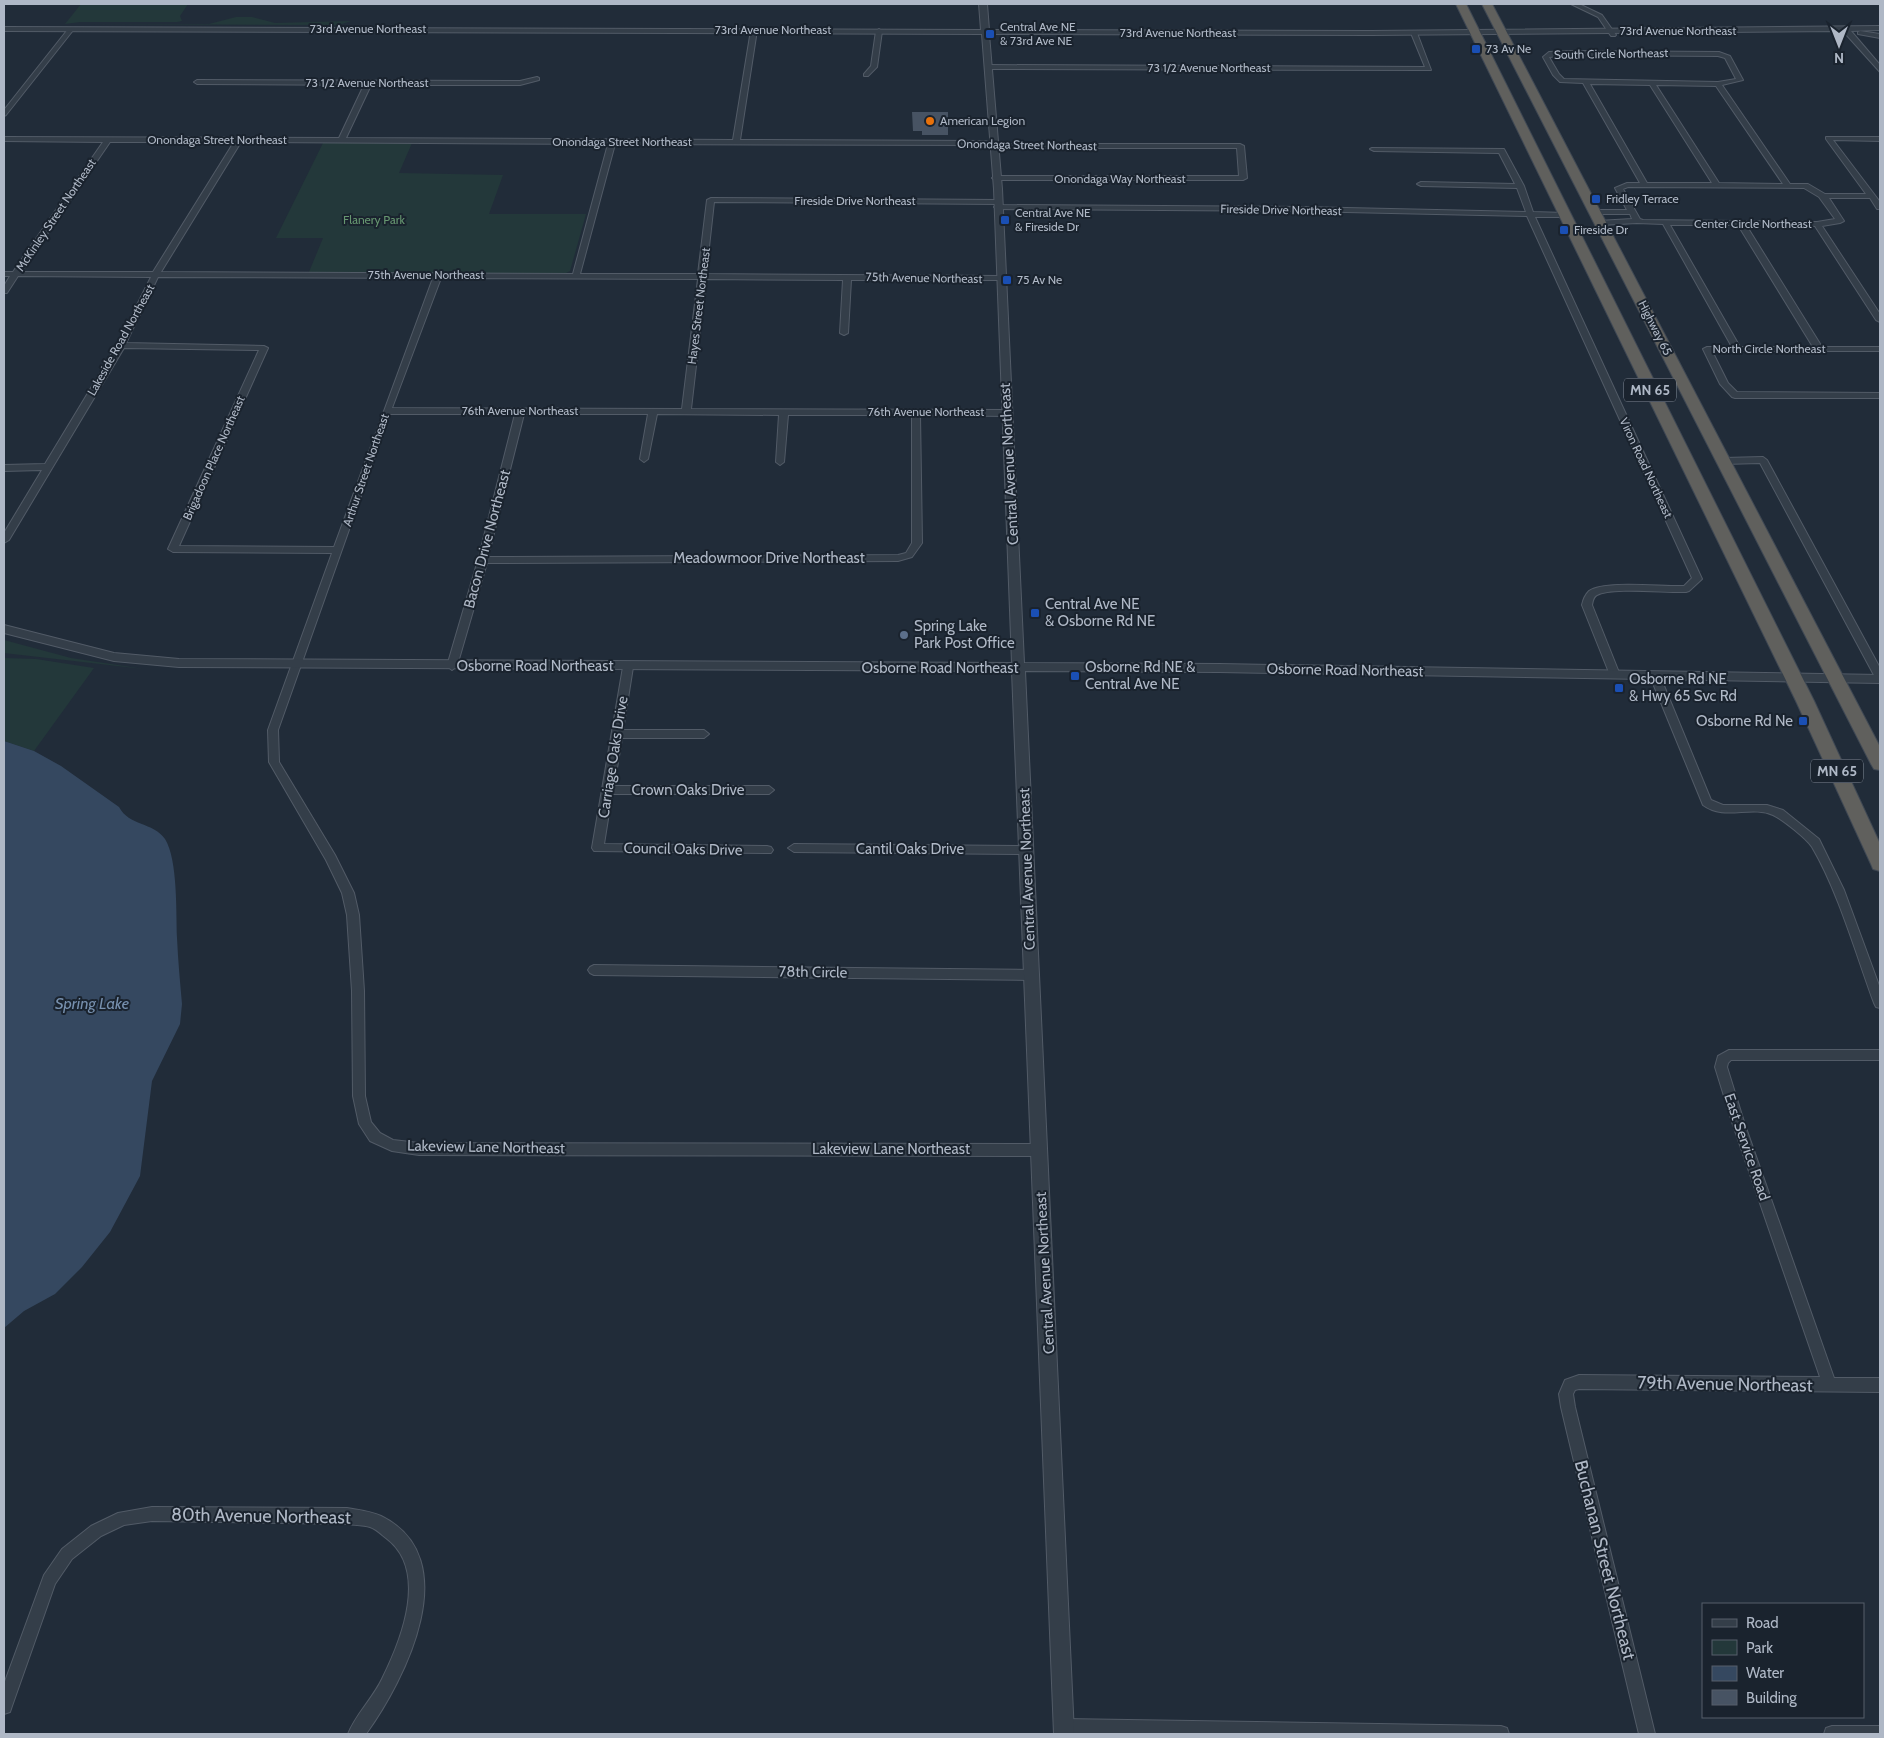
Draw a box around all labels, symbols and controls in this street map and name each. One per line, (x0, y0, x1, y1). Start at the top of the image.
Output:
place label: Central Ave NE & 73rd Ave NE (1000, 19, 1076, 48)
north arrow (1814, 20, 1864, 70)
street label: 73rd Avenue Northeast (310, 21, 426, 36)
street label: 73rd Avenue Northeast (715, 22, 831, 37)
street label: 73rd Avenue Northeast (1620, 23, 1736, 38)
street label: 73rd Avenue Northeast (1120, 25, 1236, 40)
marker: Central Ave NE & 73rd Ave NE (984, 28, 996, 40)
place label: 73 Av Ne (1486, 41, 1531, 56)
marker: 73 Av Ne (1470, 43, 1482, 55)
street label: South Circle Northeast (1554, 45, 1668, 62)
text: N (1834, 49, 1844, 67)
street label: 73 1/2 Avenue Northeast (1148, 60, 1270, 75)
street label: 73 1/2 Avenue Northeast (306, 75, 428, 90)
place label: American Legion (940, 113, 1025, 128)
marker: American Legion (924, 115, 936, 127)
street label: Onondaga Street Northeast (147, 132, 287, 147)
street label: Onondaga Street Northeast (552, 134, 692, 149)
street label: Onondaga Street Northeast (957, 136, 1097, 153)
street label: McKinley Street Northeast (12, 156, 99, 274)
street label: Onondaga Way Northeast (1054, 171, 1186, 186)
place label: Fridley Terrace (1606, 191, 1679, 206)
street label: Fireside Drive Northeast (794, 193, 916, 208)
marker: Fridley Terrace (1590, 193, 1602, 205)
street label: Fireside Drive Northeast (1220, 201, 1342, 218)
place label: Central Ave NE & Fireside Dr (1015, 205, 1091, 234)
park label: Flanery Park (343, 212, 406, 227)
marker: Central Ave NE & Fireside Dr (999, 214, 1011, 226)
street label: Center Circle Northeast (1694, 216, 1812, 231)
place label: Fireside Dr (1574, 222, 1628, 237)
marker: Fireside Dr (1558, 224, 1570, 236)
street label: Hayes Street Northeast (684, 247, 713, 365)
street label: 75th Avenue Northeast (368, 267, 484, 282)
street label: 75th Avenue Northeast (866, 269, 982, 286)
place label: 75 Av Ne (1017, 272, 1062, 287)
marker: 75 Av Ne (1001, 274, 1013, 286)
street label: Lakeside Road Northeast (84, 281, 157, 398)
street label: Highway 65 (1635, 298, 1676, 358)
street label: North Circle Northeast (1712, 341, 1826, 356)
road number: MN 65 (1624, 378, 1676, 402)
street label: Central Avenue Northeast (996, 382, 1022, 546)
street label: Brigadoon Place Northeast (179, 393, 248, 522)
street label: 76th Avenue Northeast (462, 403, 578, 418)
street label: 76th Avenue Northeast (868, 404, 984, 419)
street label: Arthur Street Northeast (339, 412, 392, 528)
street label: Viron Road Northeast (1617, 415, 1676, 520)
street label: Bacon Drive Northeast (460, 468, 514, 610)
street label: Meadowmoor Drive Northeast (673, 549, 865, 567)
place label: Central Ave NE & Osborne Rd NE (1045, 595, 1155, 630)
marker: Central Ave NE & Osborne Rd NE (1029, 607, 1041, 619)
place label: Spring Lake Park Post Office (914, 617, 1015, 652)
marker: Spring Lake Park Post Office (898, 629, 910, 641)
street label: Osborne Road Northeast (456, 657, 614, 675)
place label: Osborne Rd NE & Central Ave NE (1085, 658, 1195, 693)
street label: Osborne Road Northeast (861, 659, 1019, 677)
street label: Osborne Road Northeast (1266, 660, 1424, 680)
marker: Osborne Rd NE & Central Ave NE (1069, 670, 1081, 682)
place label: Osborne Rd NE & Hwy 65 Svc Rd (1629, 670, 1737, 705)
marker: Osborne Rd NE & Hwy 65 Svc Rd (1613, 682, 1625, 694)
street label: Carriage Oaks Drive (594, 694, 632, 819)
place label: Osborne Rd Ne (1696, 712, 1793, 730)
marker: Osborne Rd Ne (1797, 715, 1809, 727)
road number: MN 65 (1811, 759, 1863, 782)
street label: Crown Oaks Drive (631, 781, 745, 799)
street label: Central Avenue Northeast (1015, 788, 1039, 950)
street label: Council Oaks Drive (623, 839, 743, 859)
street label: Cantil Oaks Drive (856, 840, 965, 858)
street label: 78th Circle (779, 962, 848, 982)
water label: Spring Lake (55, 994, 129, 1013)
street label: East Service Road (1720, 1091, 1774, 1203)
street label: Lakeview Lane Northeast (407, 1137, 565, 1157)
street label: Lakeview Lane Northeast (812, 1140, 970, 1158)
street label: Central Avenue Northeast (1032, 1191, 1058, 1355)
street label: 79th Avenue Northeast (1637, 1371, 1813, 1397)
street label: Buchanan Street Northeast (1570, 1458, 1640, 1662)
street label: 80th Avenue Northeast (171, 1503, 351, 1529)
legend (1702, 1603, 1864, 1718)
text: Road (1746, 1614, 1779, 1632)
text: Park (1746, 1639, 1773, 1657)
text: Water (1746, 1664, 1784, 1682)
text: Building (1746, 1689, 1797, 1707)

